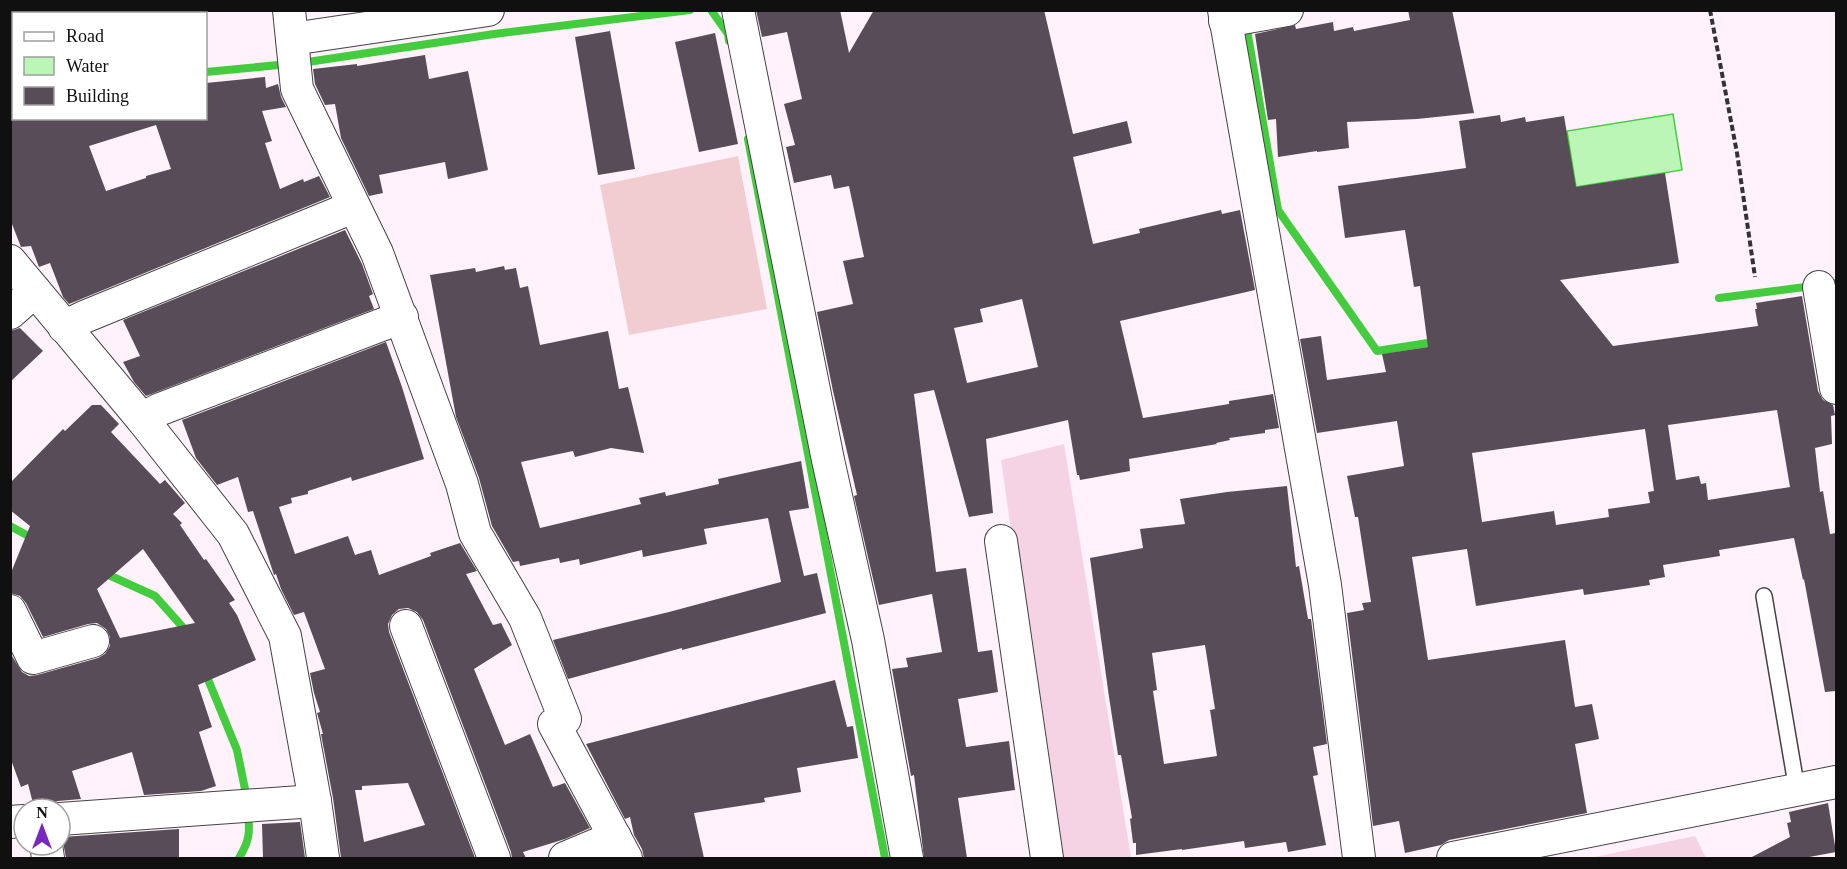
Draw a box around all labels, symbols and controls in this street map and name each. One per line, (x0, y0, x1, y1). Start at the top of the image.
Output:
legend (12, 12, 207, 120)
text: Road (66, 26, 104, 46)
text: Water (66, 56, 109, 76)
text: Building (66, 86, 129, 106)
north arrow (12, 797, 72, 857)
text: N (36, 804, 48, 821)

